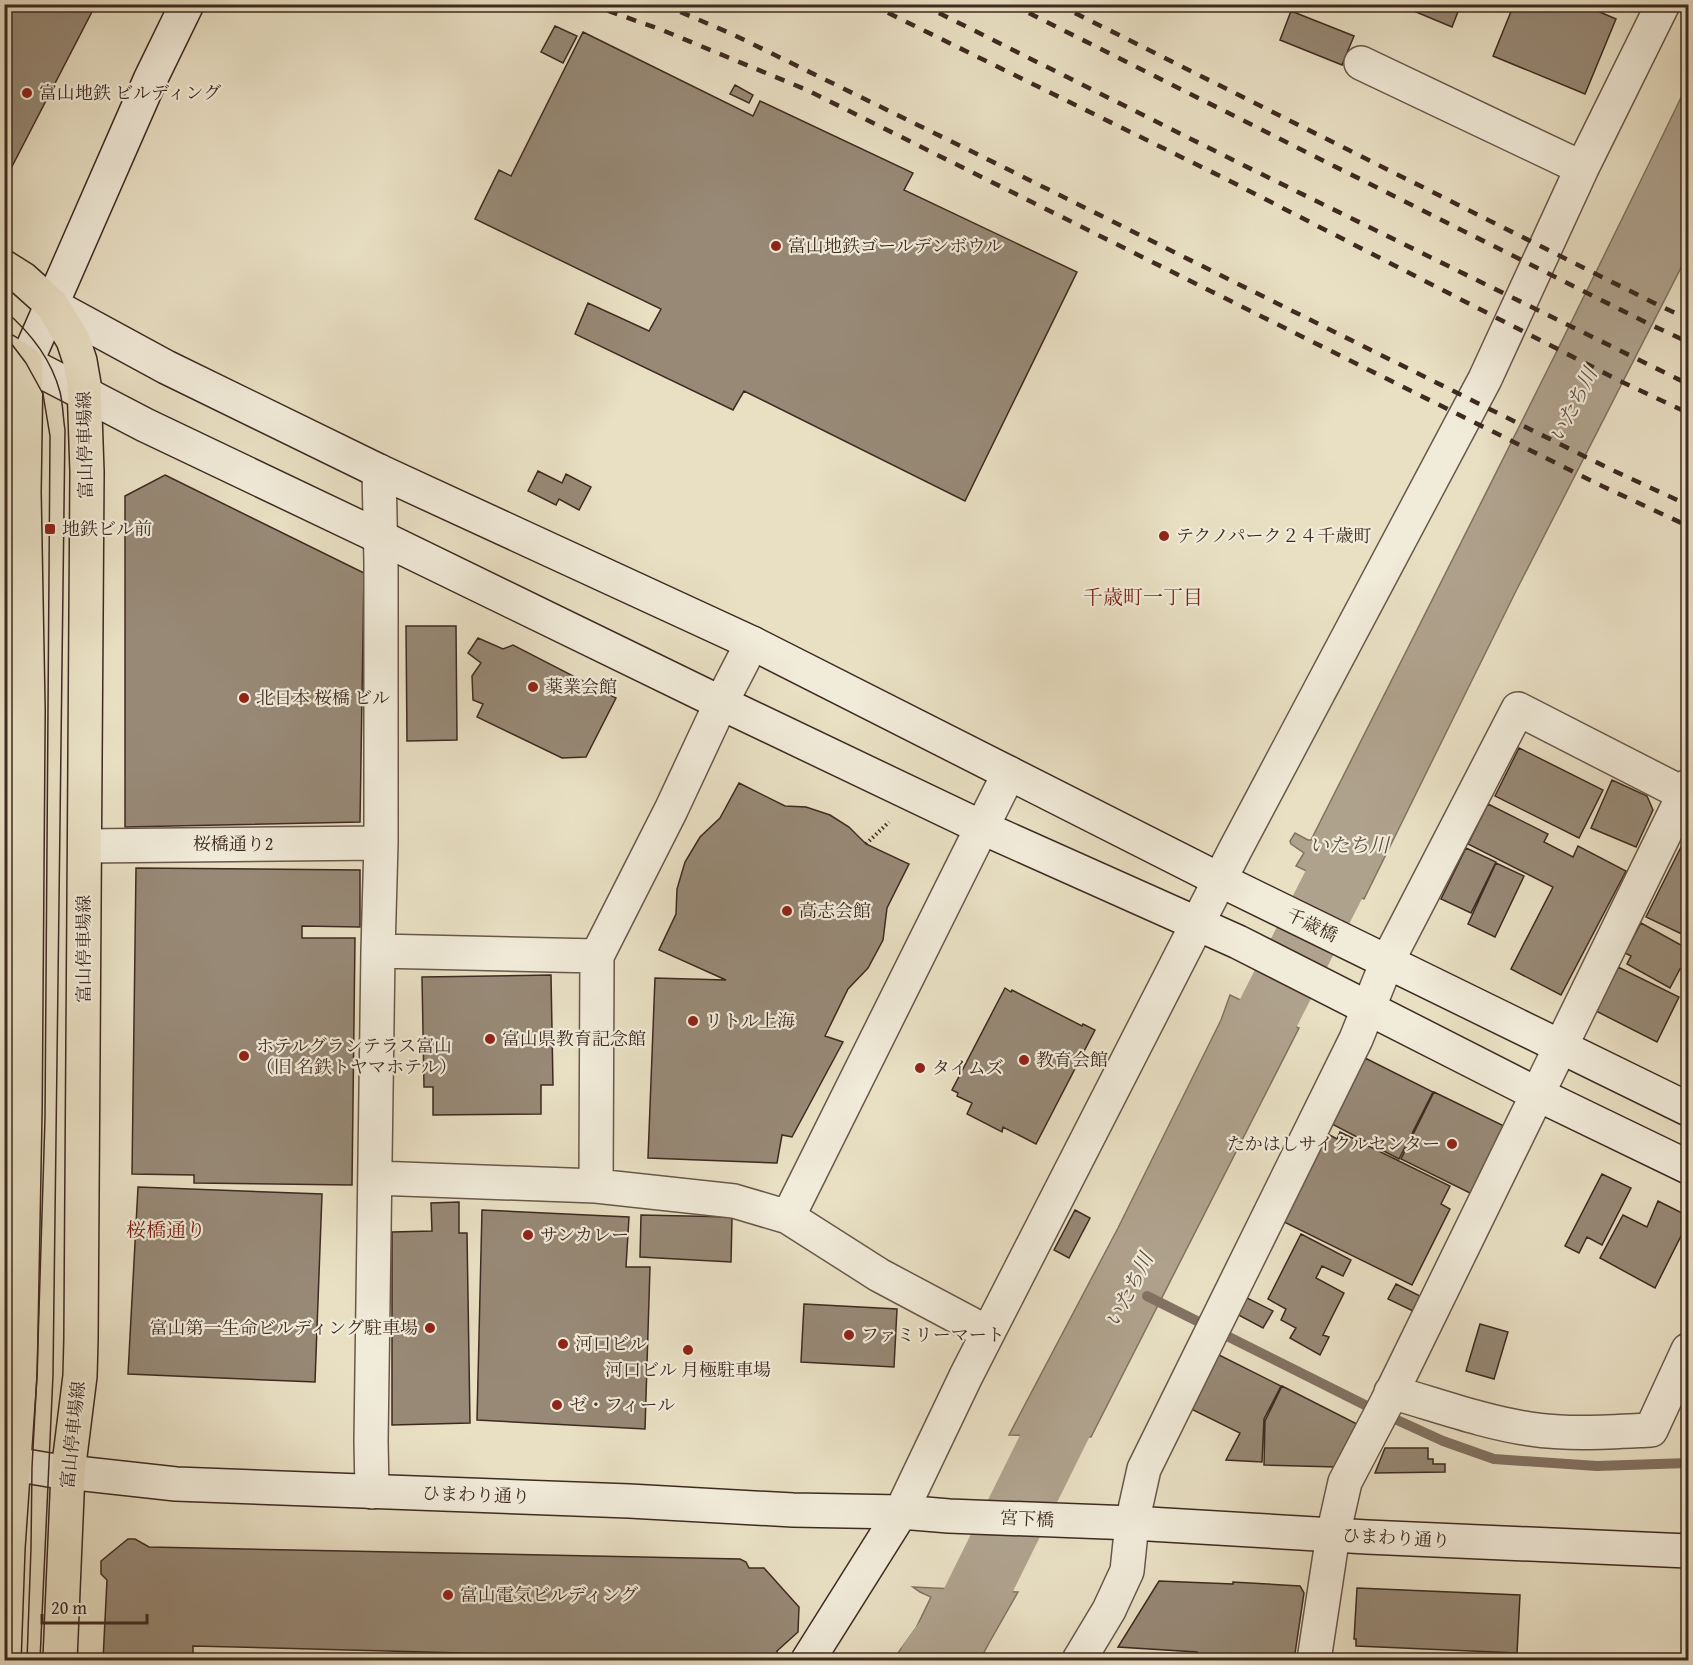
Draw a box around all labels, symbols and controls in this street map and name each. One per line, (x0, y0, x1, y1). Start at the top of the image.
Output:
place label: 富山地鉄 ビルディング (39, 79, 221, 106)
marker: 富山地鉄 ビルディング (20, 86, 34, 100)
place label: 富山地鉄ゴールデンボウル (788, 232, 1003, 259)
marker: 富山地鉄ゴールデンボウル (769, 239, 783, 253)
water label: いたち川 (1541, 361, 1605, 447)
street label: 富山停車場線 (70, 391, 99, 499)
place label: 地鉄ビル前 (62, 515, 152, 542)
marker: 地鉄ビル前 (43, 522, 57, 536)
place label: テクノパーク２４千歳町 (1176, 522, 1371, 549)
marker: テクノパーク２４千歳町 (1157, 529, 1171, 543)
district label: 千歳町一丁目 (1083, 582, 1203, 611)
place label: 薬業会館 (545, 673, 617, 700)
marker: 薬業会館 (526, 680, 540, 694)
place label: 北日本 桜橋 ビル (256, 684, 390, 711)
marker: 北日本 桜橋 ビル (237, 691, 251, 705)
street label: 桜橋通り2 (193, 830, 273, 857)
water label: いたち川 (1309, 830, 1391, 859)
street label: 富山停車場線 (70, 895, 97, 1003)
place label: 高志会館 (799, 897, 871, 924)
street label: 千歳橋 (1282, 901, 1342, 949)
marker: 高志会館 (780, 904, 794, 918)
place label: リトル上海 (705, 1007, 795, 1034)
marker: リトル上海 (686, 1014, 700, 1028)
place label: 富山県教育記念館 (502, 1025, 646, 1052)
place label: ホテルグランテラス富山 （旧 名鉄トヤマホテル） (256, 1032, 457, 1080)
marker: 富山県教育記念館 (483, 1032, 497, 1046)
place label: 教育会館 (1036, 1046, 1108, 1073)
marker: ホテルグランテラス富山 （旧 名鉄トヤマホテル） (237, 1049, 251, 1063)
marker: 教育会館 (1017, 1053, 1031, 1067)
place label: タイムズ (932, 1054, 1004, 1081)
marker: タイムズ (913, 1061, 927, 1075)
place label: たかはしサイクルセンター (1227, 1130, 1440, 1157)
marker: たかはしサイクルセンター (1445, 1137, 1459, 1151)
district label: 桜橋通り (126, 1215, 206, 1244)
place label: サンカレー (540, 1221, 629, 1248)
marker: サンカレー (521, 1228, 535, 1242)
water label: いたち川 (1097, 1246, 1161, 1332)
place label: 富山第一生命ビルディング駐車場 (150, 1314, 418, 1341)
marker: 富山第一生命ビルディング駐車場 (423, 1321, 437, 1335)
place label: ファミリーマート (861, 1321, 1005, 1348)
marker: ファミリーマート (842, 1328, 856, 1342)
place label: 河口ビル (575, 1330, 647, 1357)
marker: 河口ビル (556, 1337, 570, 1351)
marker: 河口ビル 月極駐車場 (681, 1343, 695, 1357)
place label: 河口ビル 月極駐車場 (605, 1356, 771, 1383)
street label: 富山停車場線 (53, 1380, 92, 1490)
place label: ゼ・フィール (569, 1391, 675, 1418)
marker: ゼ・フィール (550, 1398, 564, 1412)
street label: ひまわり通り (422, 1479, 530, 1510)
street label: 宮下橋 (999, 1504, 1055, 1533)
street label: ひまわり通り (1341, 1521, 1451, 1554)
place label: 富山電気ビルディング (460, 1581, 638, 1608)
scale bar (42, 1587, 147, 1625)
marker: 富山電気ビルディング (441, 1588, 455, 1602)
text: 20 m (51, 1594, 87, 1621)

